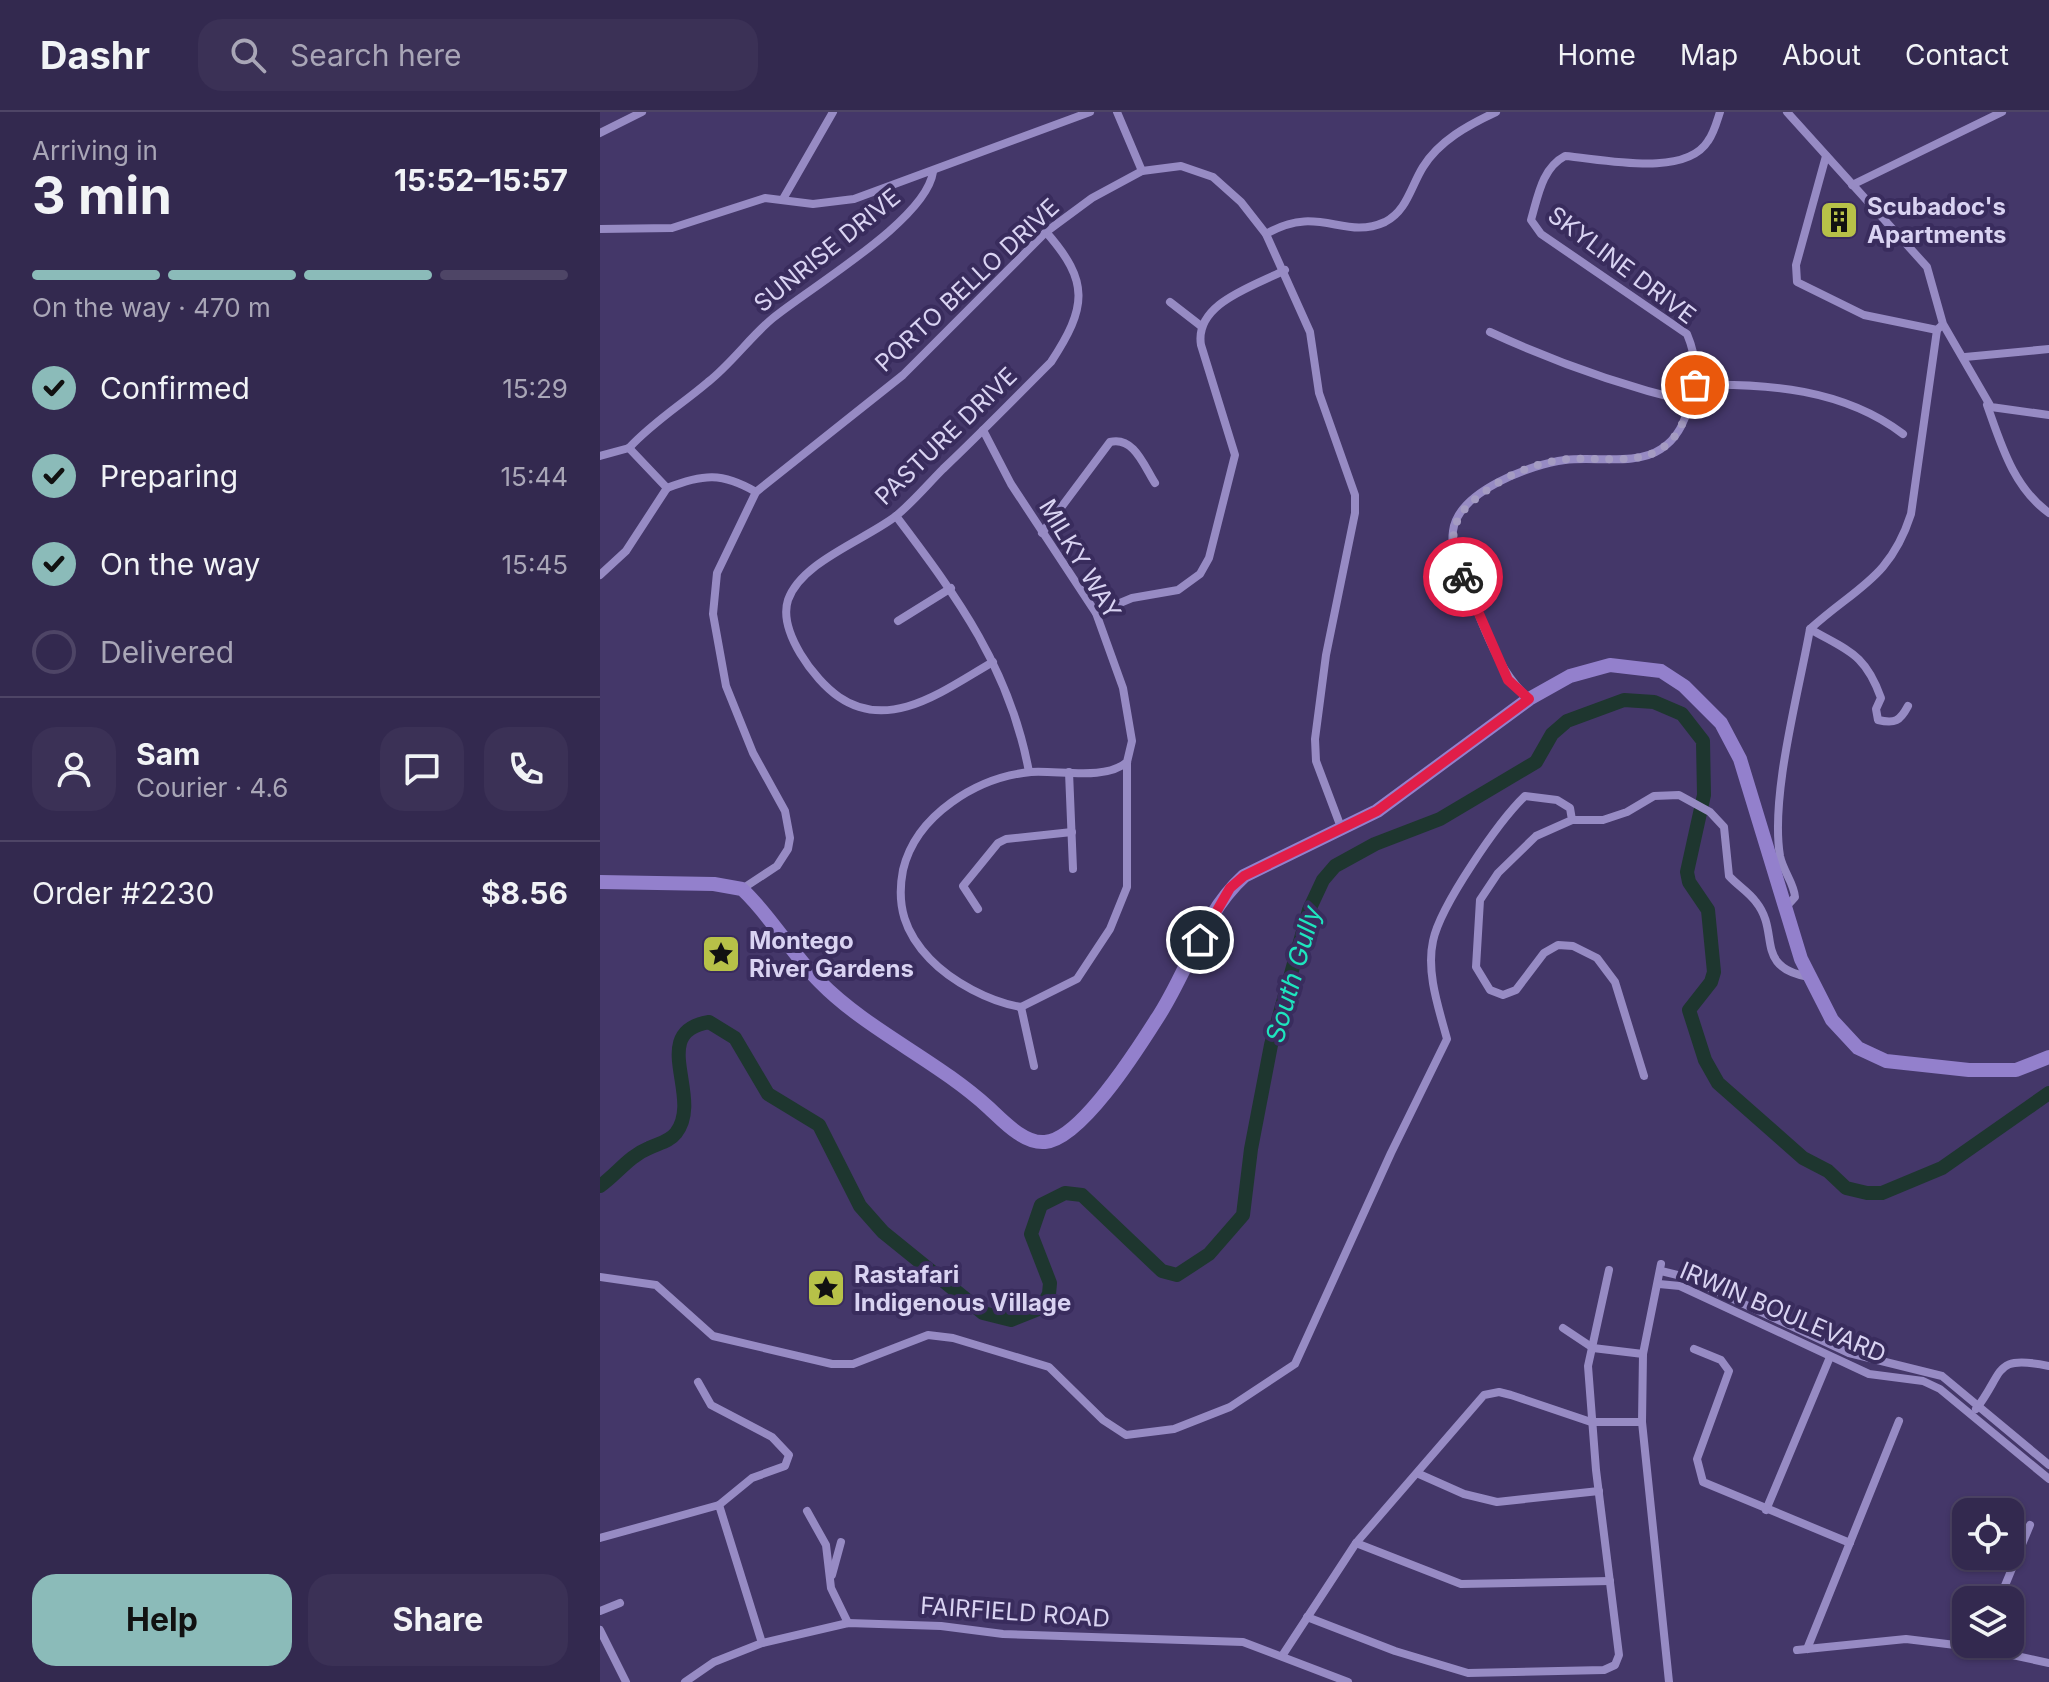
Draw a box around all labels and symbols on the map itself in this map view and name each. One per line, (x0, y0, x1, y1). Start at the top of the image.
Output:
street label: SUNRISE DRIVE (748, 182, 906, 318)
street label: PORTO BELLO DRIVE (869, 192, 1065, 378)
place label: Scubadoc's Apartments (1867, 192, 2006, 249)
building icon: Scubadoc's Apartments (1818, 199, 1860, 241)
street label: SKYLINE DRIVE (1542, 200, 1702, 330)
pin (1661, 351, 1729, 419)
street label: PASTURE DRIVE (869, 361, 1023, 511)
street label: MILKY WAY (1033, 494, 1127, 624)
courier (1423, 537, 1503, 617)
water label: South Gully (1259, 901, 1328, 1046)
pin (1166, 906, 1234, 974)
place label: Montego River Gardens (749, 926, 914, 983)
place icon: Montego River Gardens (700, 933, 742, 975)
street label: IRWIN BOULEVARD (1676, 1255, 1890, 1369)
place label: Rastafari Indigenous Village (854, 1260, 1071, 1317)
place icon: Rastafari Indigenous Village (805, 1267, 847, 1309)
street label: FAIRFIELD ROAD (919, 1591, 1111, 1633)

